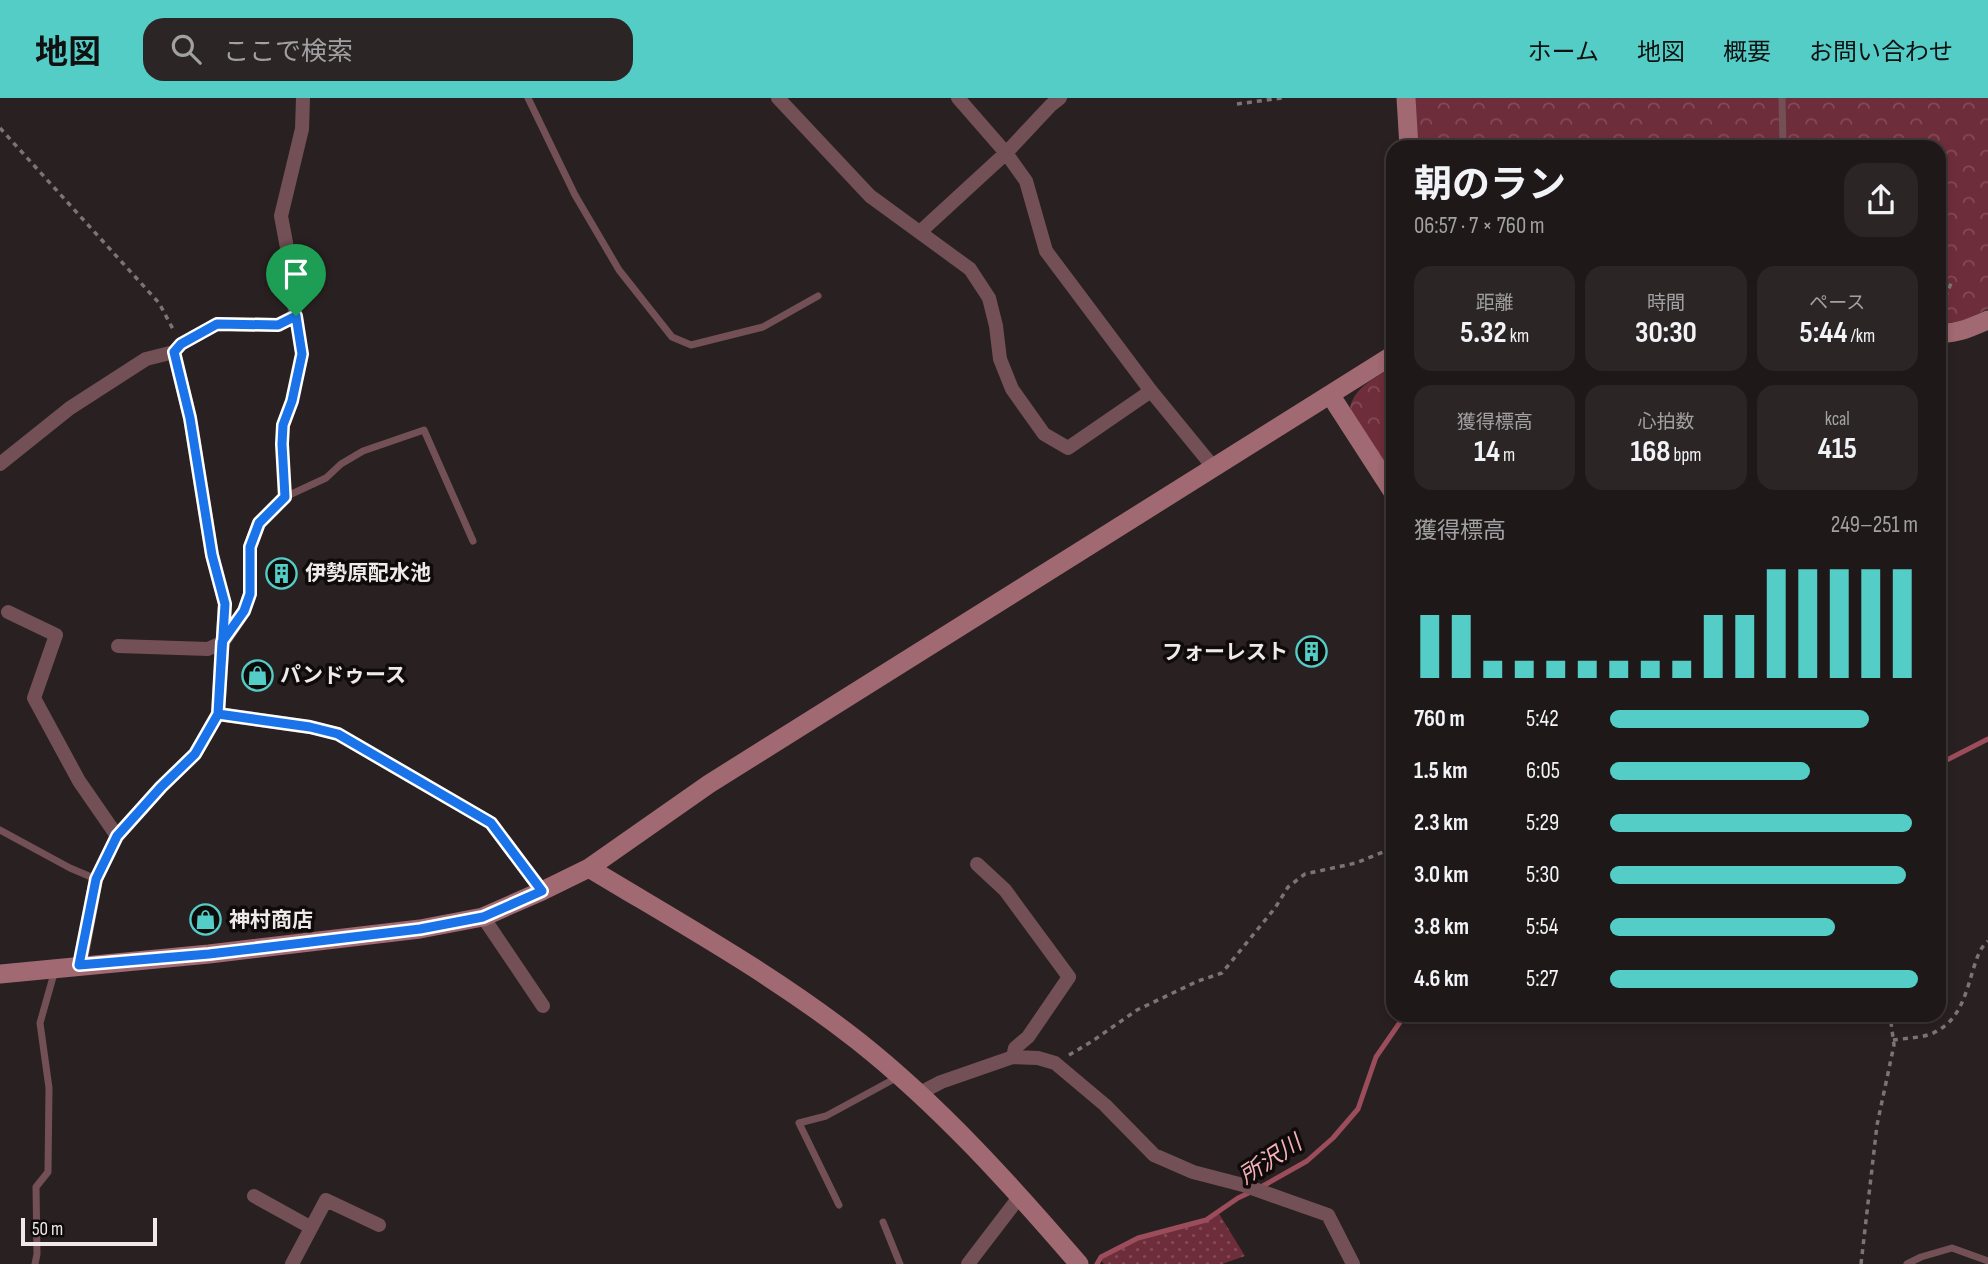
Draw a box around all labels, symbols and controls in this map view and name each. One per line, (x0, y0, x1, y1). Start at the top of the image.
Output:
search box (143, 18, 633, 81)
icon: search (167, 30, 205, 68)
text: 地図 (35, 33, 101, 73)
text: ここで検索 (223, 37, 353, 68)
text: ホーム (1528, 38, 1599, 67)
text: 地図 (1637, 38, 1685, 67)
text: 概要 (1723, 38, 1771, 67)
text: お問い合わせ (1809, 38, 1953, 67)
text: 朝のラン (1414, 163, 1566, 208)
button: share (1844, 163, 1918, 237)
text: 06:57 · 7 × 760 m (1414, 212, 1545, 240)
pin (266, 244, 326, 316)
icon: arrive (277, 255, 315, 293)
text: 距離 (1476, 292, 1514, 315)
text: 時間 (1647, 292, 1685, 315)
text: ペース (1809, 292, 1865, 315)
text: 5.32 (1460, 315, 1507, 351)
text: 30:30 (1635, 315, 1697, 351)
text: 5:44 (1800, 315, 1847, 351)
text: km (1507, 325, 1529, 348)
text: /km (1847, 325, 1875, 348)
text: kcal (1825, 408, 1850, 431)
text: 獲得標高 (1457, 411, 1533, 434)
text: 心拍数 (1637, 411, 1695, 434)
text: 415 (1818, 431, 1857, 467)
text: 14 (1474, 434, 1500, 470)
text: 168 (1630, 434, 1671, 470)
text: m (1500, 444, 1515, 467)
text: bpm (1671, 444, 1702, 467)
text: 249–251 m (1831, 511, 1918, 539)
text: 獲得標高 (1414, 517, 1506, 545)
building icon: 伊勢原配水池 (265, 556, 299, 590)
place label: 伊勢原配水池 (305, 561, 431, 586)
building icon: フォーレスト (1294, 635, 1328, 669)
place label: フォーレスト (1162, 640, 1288, 665)
shop icon: パンドゥース (240, 658, 274, 692)
place label: パンドゥース (280, 663, 406, 688)
text: 760 m (1414, 705, 1465, 733)
text: 5:42 (1526, 705, 1559, 733)
text: 1.5 km (1414, 757, 1467, 785)
text: 6:05 (1526, 757, 1560, 785)
text: 2.3 km (1414, 809, 1468, 837)
text: 5:29 (1526, 809, 1559, 837)
text: 3.0 km (1414, 861, 1469, 889)
text: 5:30 (1526, 861, 1559, 889)
shop icon: 神村商店 (189, 903, 223, 937)
place label: 神村商店 (229, 908, 313, 933)
text: 3.8 km (1414, 913, 1469, 941)
text: 5:54 (1526, 913, 1558, 941)
text: 4.6 km (1414, 965, 1469, 993)
text: 5:27 (1526, 965, 1558, 993)
water label: 所沢川 (1234, 1128, 1310, 1190)
scale bar (21, 1215, 158, 1247)
text: 50 m (32, 1218, 63, 1241)

